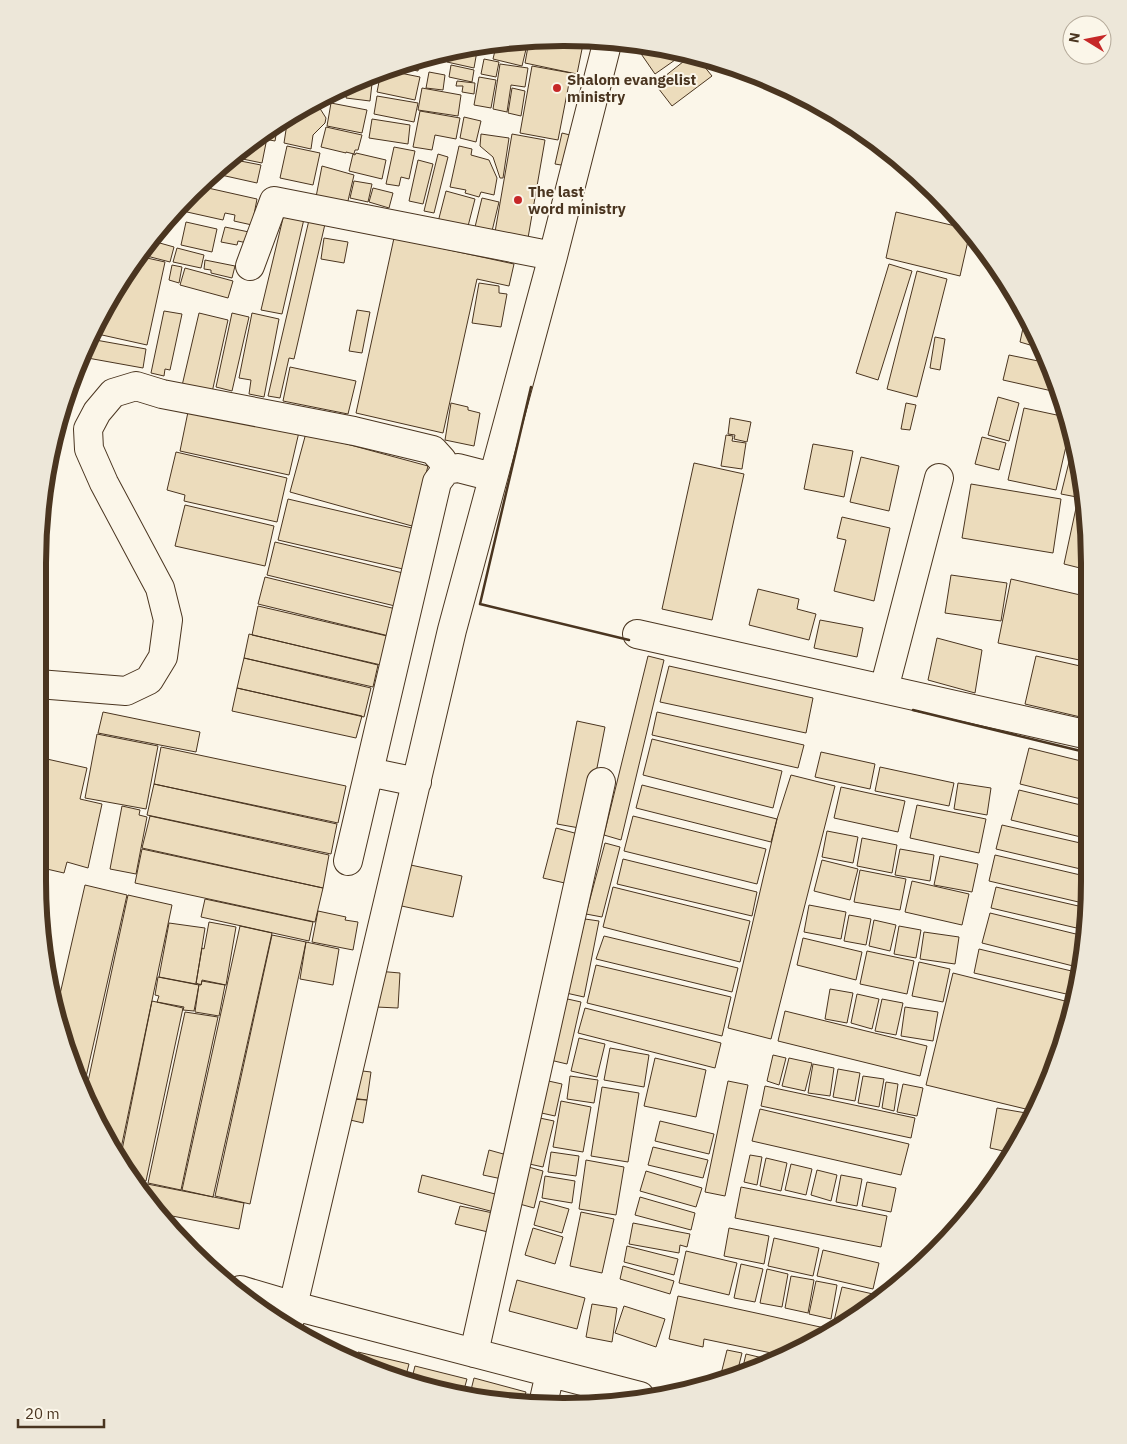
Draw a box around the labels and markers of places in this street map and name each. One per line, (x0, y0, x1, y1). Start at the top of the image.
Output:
place label: Shalom evangelist ministry (567, 70, 696, 106)
marker: Shalom evangelist ministry (551, 82, 563, 94)
place label: The last word ministry (528, 182, 626, 218)
marker: The last word ministry (512, 194, 524, 206)

